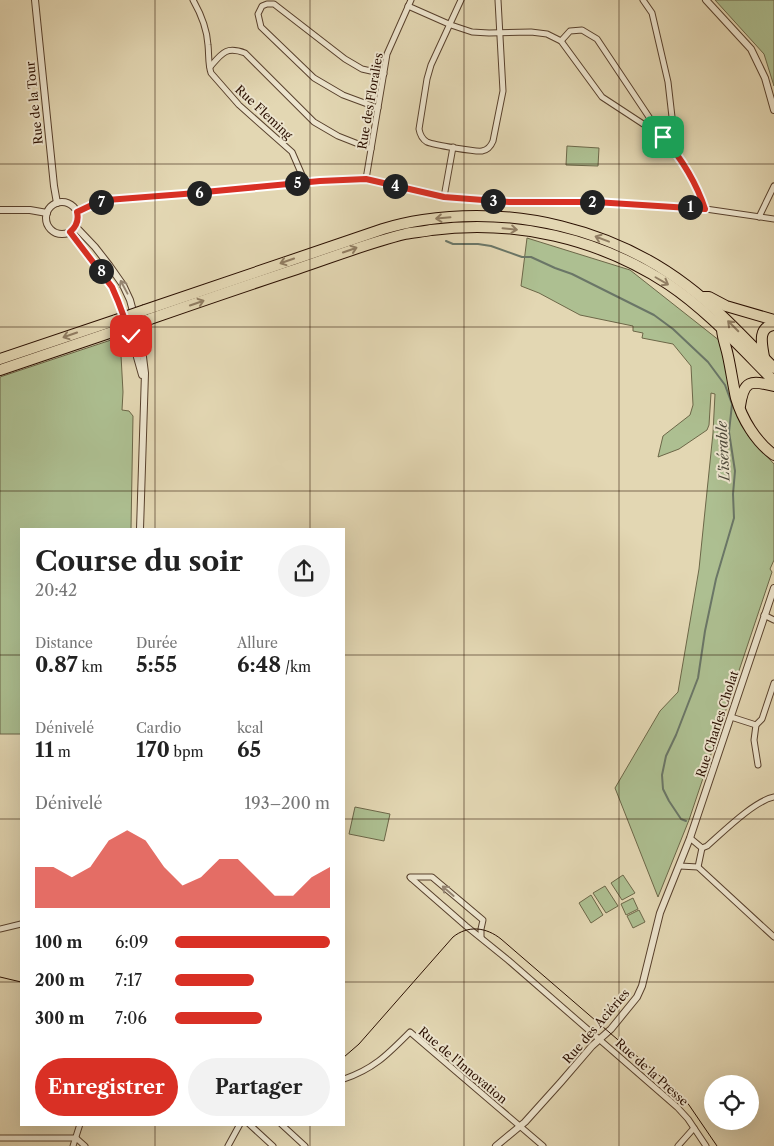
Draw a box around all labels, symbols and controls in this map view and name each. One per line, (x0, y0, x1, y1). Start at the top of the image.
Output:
street label: Rue des Floralies (354, 52, 386, 150)
street label: Rue de la Tour (22, 61, 46, 145)
street label: Rue Fleming (232, 82, 296, 143)
pin (642, 116, 684, 158)
icon: arrive (649, 123, 677, 151)
pin: 5 (284, 170, 310, 196)
text: 5 (294, 174, 301, 192)
pin: 4 (382, 174, 408, 198)
text: 4 (391, 177, 400, 195)
pin: 6 (186, 180, 212, 206)
text: 6 (195, 184, 204, 202)
pin: 3 (480, 188, 506, 214)
pin: 7 (88, 190, 114, 214)
pin: 2 (580, 190, 604, 214)
text: 3 (490, 192, 497, 210)
text: 7 (98, 193, 105, 211)
text: 2 (588, 193, 597, 211)
pin: 1 (678, 194, 702, 220)
text: 1 (687, 198, 694, 216)
one-way arrow (435, 213, 451, 223)
one-way arrow (502, 224, 518, 233)
one-way arrow (595, 234, 611, 243)
one-way arrow (342, 245, 358, 255)
one-way arrow (279, 257, 295, 266)
pin: 8 (88, 258, 114, 284)
text: 8 (97, 262, 106, 280)
one-way arrow (654, 276, 668, 286)
one-way arrow (118, 281, 128, 295)
one-way arrow (188, 298, 204, 307)
pin (110, 315, 152, 357)
one-way arrow (727, 320, 739, 333)
icon: check (117, 322, 145, 350)
one-way arrow (62, 331, 78, 341)
water label: L'isérable (712, 419, 734, 482)
text: Course du soir (35, 544, 243, 578)
button: share (278, 545, 330, 597)
text: 20:42 (35, 580, 77, 600)
text: Distance (35, 634, 93, 652)
text: Durée (136, 634, 177, 652)
text: Allure (237, 634, 278, 652)
text: 0.87 (35, 652, 78, 677)
text: 5:55 (136, 652, 177, 677)
text: 6:48 (237, 652, 281, 677)
text: km (78, 658, 103, 676)
text: /km (281, 658, 311, 676)
street label: Rue Charles Cholat (693, 668, 742, 779)
text: Dénivelé (35, 719, 94, 737)
text: Cardio (136, 719, 181, 737)
text: kcal (237, 719, 263, 737)
text: 11 (35, 737, 54, 762)
text: 170 (136, 737, 170, 762)
text: 65 (237, 737, 261, 762)
text: m (54, 743, 71, 761)
text: bpm (170, 743, 204, 761)
text: Dénivelé (35, 793, 103, 813)
text: 193–200 m (245, 793, 330, 813)
one-way arrow (442, 885, 455, 896)
text: 100 m (35, 932, 82, 952)
text: 6:09 (115, 932, 148, 952)
text: 200 m (35, 970, 85, 990)
text: 7:17 (115, 970, 142, 990)
street label: Rue des Aciéries (559, 986, 633, 1066)
text: 300 m (35, 1008, 84, 1028)
text: 7:06 (115, 1008, 147, 1028)
street label: Rue de l'Innovation (416, 1023, 511, 1107)
street label: Rue de la Presse (612, 1035, 692, 1109)
button: Enregistrer (35, 1058, 178, 1116)
button: Partager (188, 1058, 330, 1116)
map controls (704, 1075, 759, 1130)
button: locate (704, 1075, 759, 1130)

